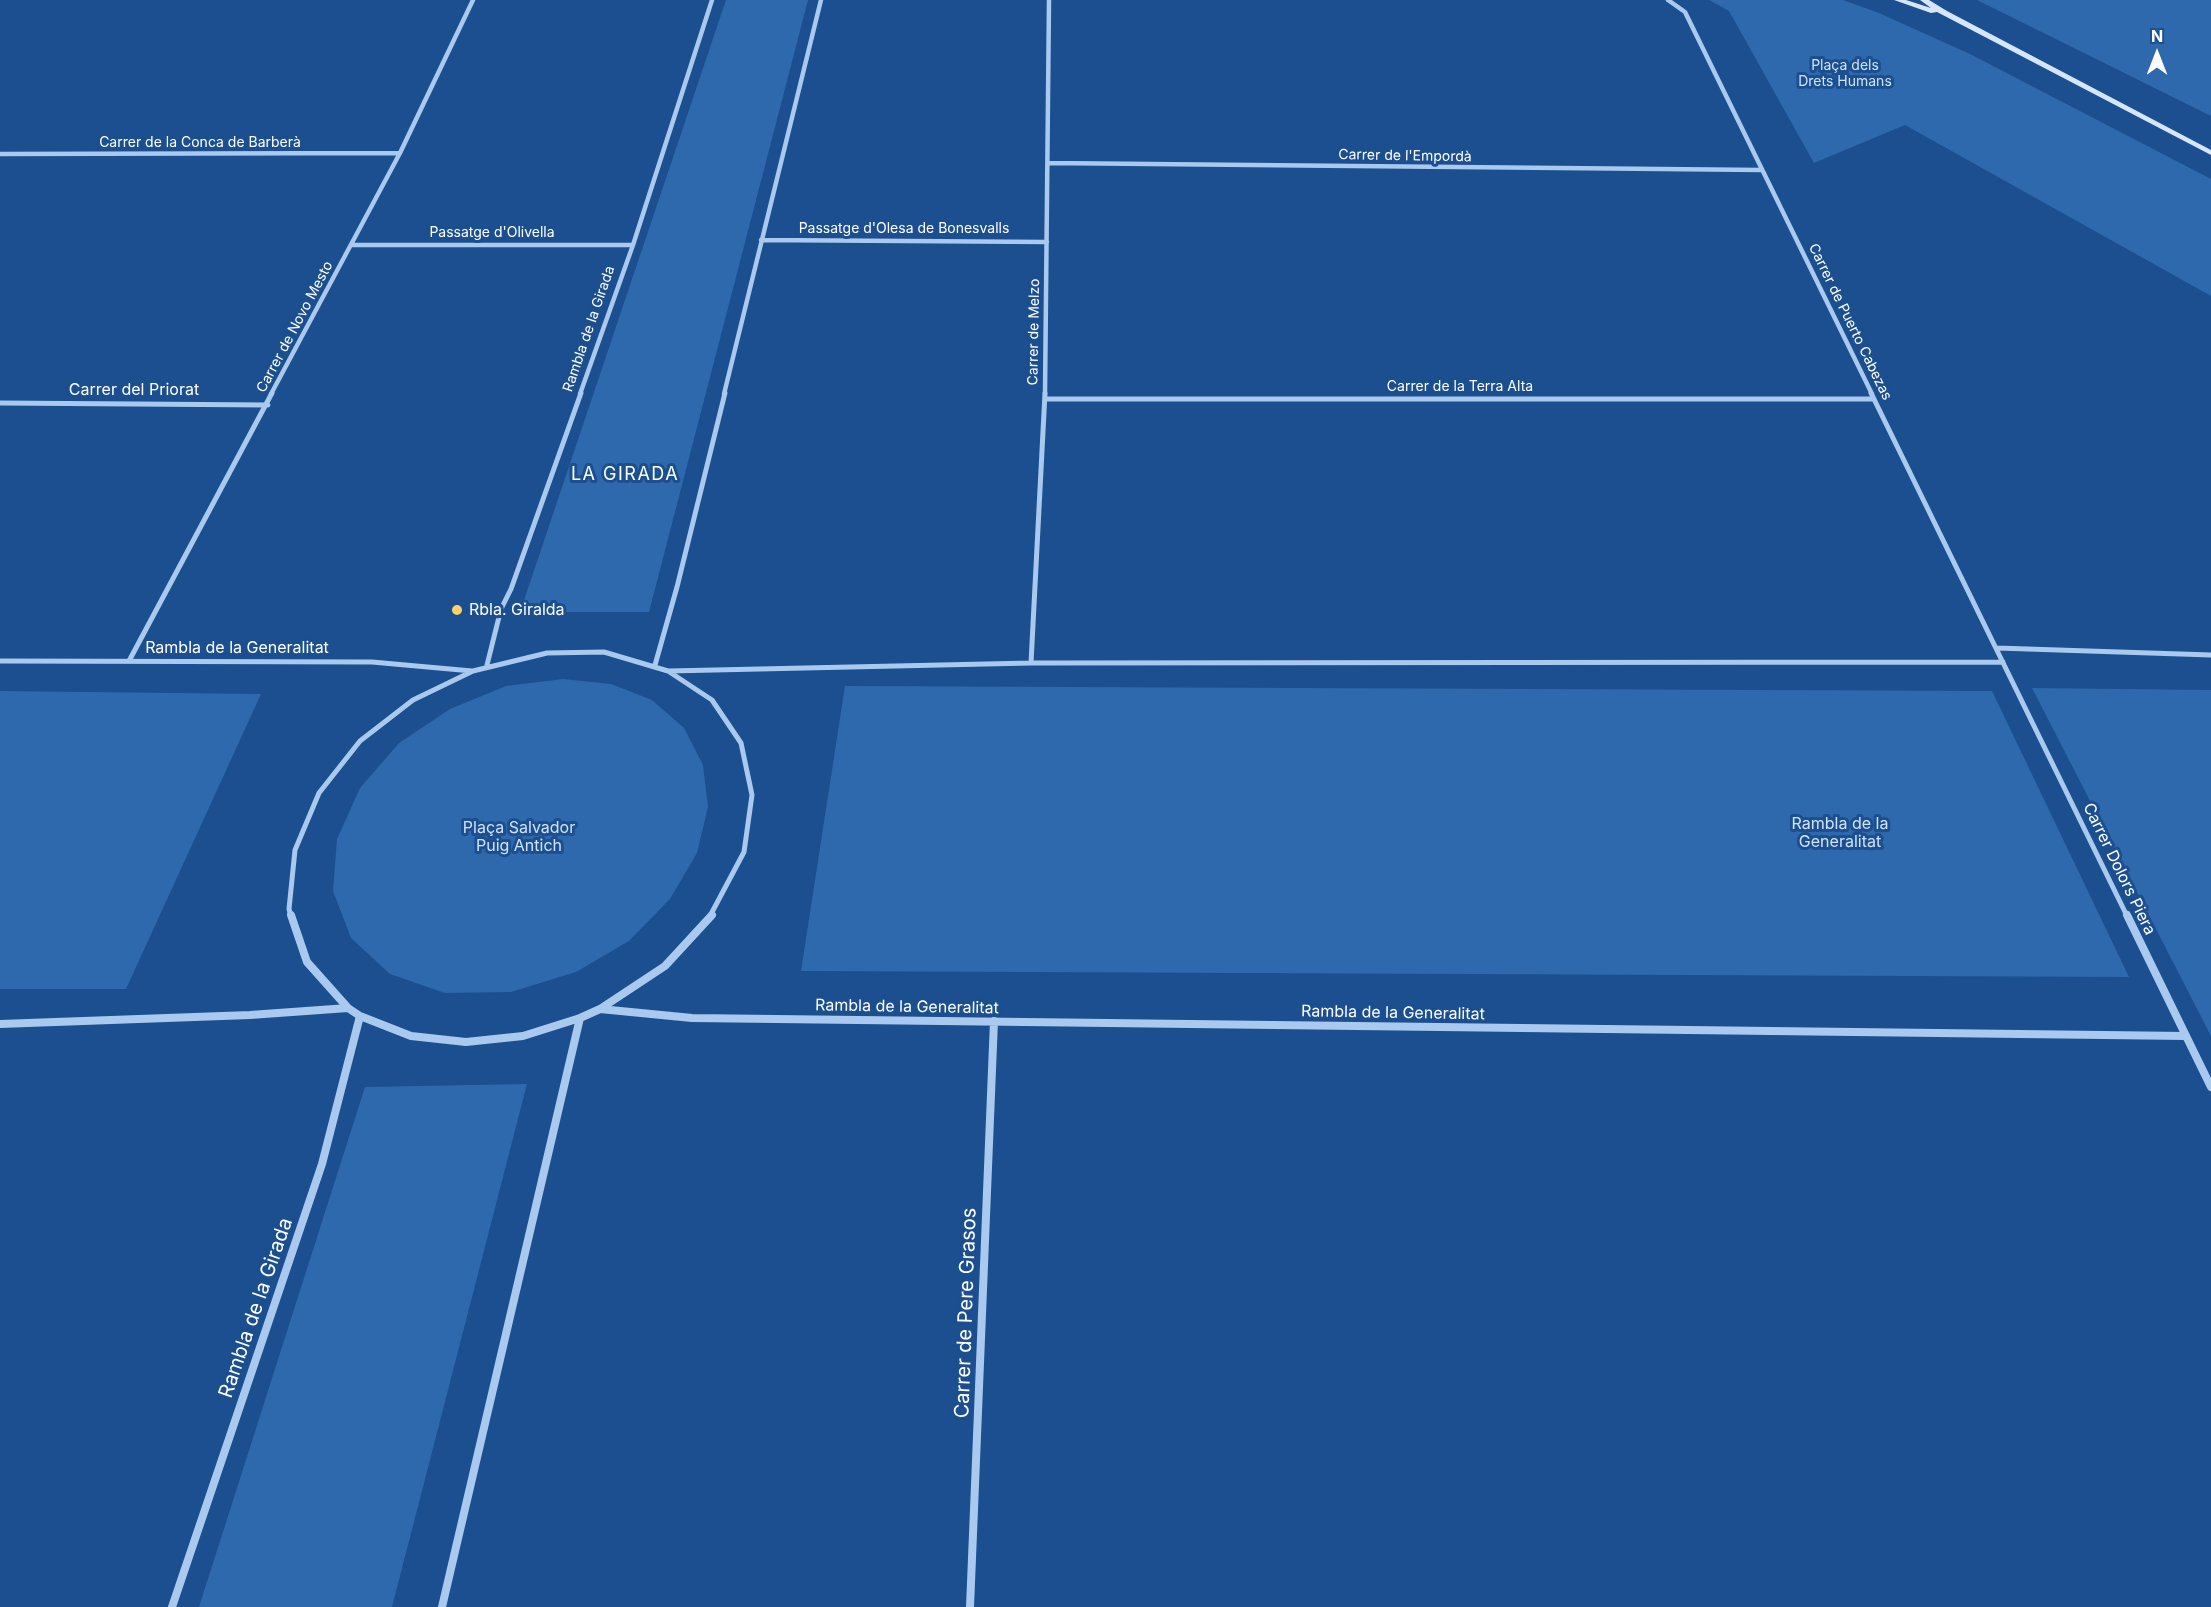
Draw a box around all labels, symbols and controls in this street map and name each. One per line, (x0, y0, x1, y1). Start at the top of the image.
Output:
north arrow (2127, 24, 2187, 84)
text: N (2151, 26, 2163, 46)
park label: Plaça dels Drets Humans (1798, 58, 1892, 90)
street label: Carrer de la Conca de Barberà (99, 135, 301, 151)
street label: Carrer de l'Empordà (1338, 146, 1472, 166)
street label: Passatge d'Olesa de Bonesvalls (799, 221, 1009, 237)
street label: Passatge d'Olivella (429, 225, 555, 241)
street label: Carrer de Puerto Cabezas (1805, 241, 1895, 403)
street label: Carrer de Novo Mesto (253, 258, 337, 396)
street label: Rambla de la Girada (560, 264, 618, 394)
street label: Carrer de Melzo (1025, 278, 1043, 386)
street label: Carrer de la Terra Alta (1387, 379, 1533, 395)
street label: Carrer del Priorat (69, 380, 199, 400)
district label: LA GIRADA (571, 464, 679, 486)
place label: Rbla. Giralda (469, 600, 565, 620)
marker: Rbla. Giralda (450, 603, 464, 617)
street label: Rambla de la Generalitat (145, 638, 329, 658)
street label: Carrer Dolors Piera (2079, 800, 2159, 938)
park label: Rambla de la Generalitat (1792, 814, 1888, 852)
park label: Plaça Salvador Puig Antich (463, 818, 575, 856)
street label: Rambla de la Generalitat (815, 996, 999, 1018)
street label: Rambla de la Generalitat (1301, 1002, 1485, 1024)
street label: Carrer de Pere Grasos (950, 1207, 982, 1419)
street label: Rambla de la Girada (214, 1215, 298, 1401)

